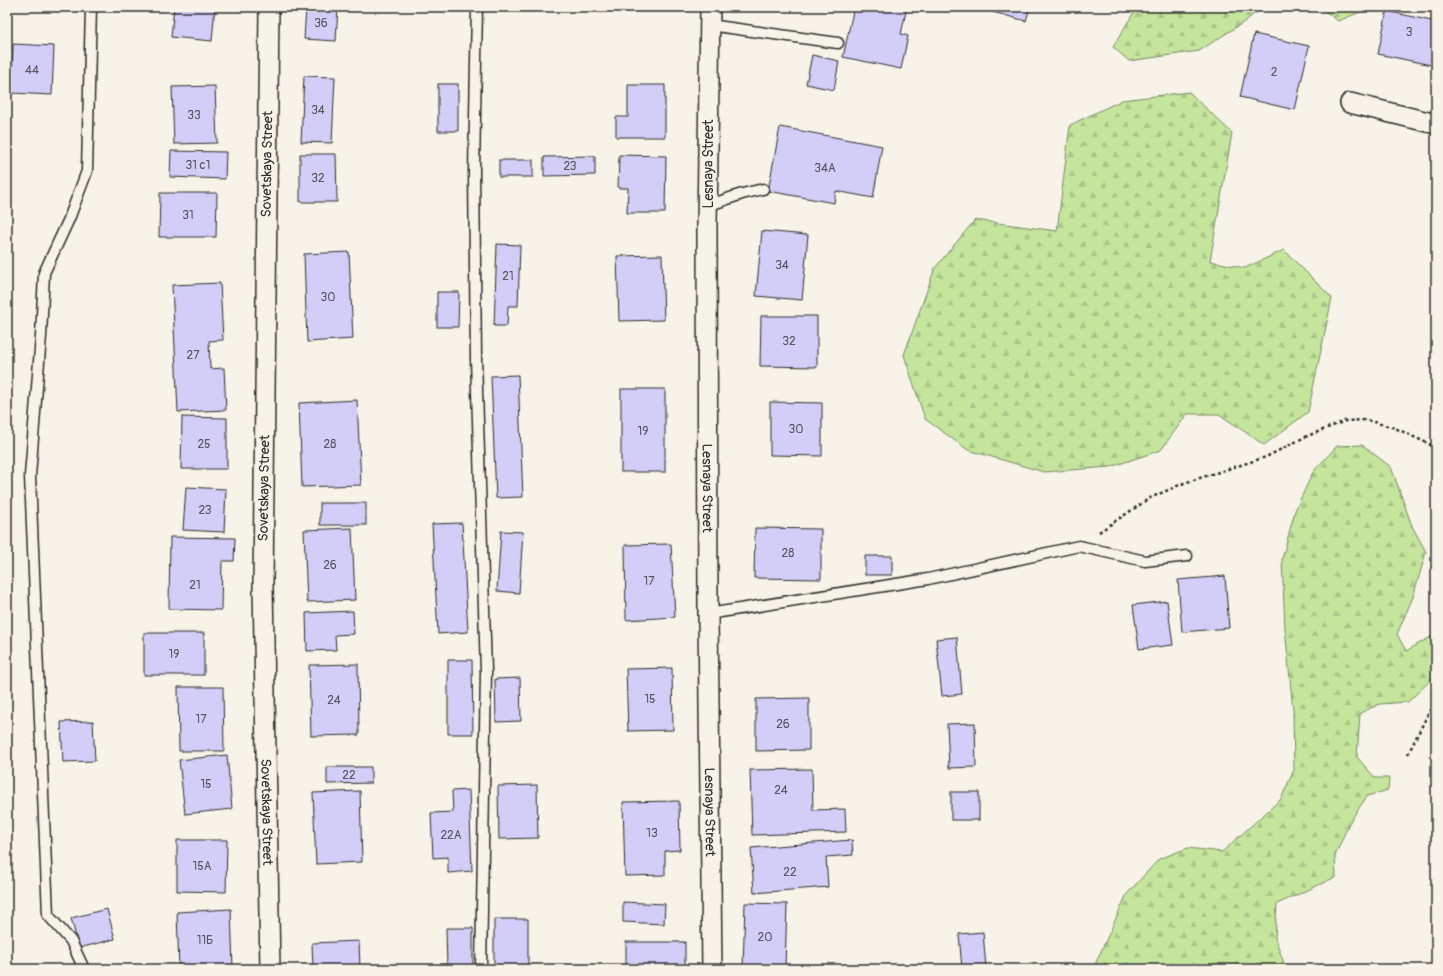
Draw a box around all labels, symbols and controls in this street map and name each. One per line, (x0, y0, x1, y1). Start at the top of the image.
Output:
house number: 36 (314, 16, 328, 31)
house number: 3 (1406, 25, 1413, 40)
house number: 44 (25, 63, 39, 78)
house number: 2 (1271, 65, 1278, 80)
house number: 34 (311, 103, 325, 118)
house number: 33 (187, 108, 201, 123)
street label: Sovetskaya Street (258, 110, 276, 217)
street label: Lesnaya Street (700, 119, 717, 208)
house number: 31 с1 (186, 158, 210, 173)
house number: 23 (563, 159, 577, 174)
house number: 34А (814, 161, 836, 176)
house number: 32 (311, 171, 325, 186)
house number: 31 (182, 208, 194, 223)
house number: 34 (775, 258, 789, 273)
house number: 21 (502, 269, 514, 284)
house number: 30 (321, 290, 335, 305)
house number: 32 (782, 334, 796, 349)
house number: 27 (186, 348, 200, 363)
house number: 30 (789, 422, 803, 437)
house number: 19 (638, 424, 648, 439)
street label: Sovetskaya Street (255, 434, 273, 541)
house number: 25 (197, 437, 211, 452)
house number: 28 (324, 437, 336, 452)
street label: Lesnaya Street (699, 443, 716, 533)
house number: 23 (198, 503, 212, 518)
house number: 28 (782, 546, 794, 561)
house number: 26 (323, 558, 337, 573)
house number: 17 (643, 574, 655, 589)
house number: 21 (189, 578, 201, 593)
house number: 19 (169, 647, 179, 662)
house number: 15 (644, 692, 656, 707)
house number: 24 (327, 693, 341, 708)
house number: 17 (195, 712, 207, 727)
house number: 26 (776, 717, 790, 732)
street label: Sovetskaya Street (258, 758, 277, 866)
street label: Lesnaya Street (701, 767, 719, 857)
house number: 22 (342, 768, 356, 783)
house number: 15 (200, 777, 212, 792)
house number: 24 (774, 783, 788, 798)
house number: 13 (646, 826, 658, 841)
house number: 22А (440, 828, 462, 843)
house number: 15А (193, 859, 212, 874)
house number: 22 (783, 865, 797, 880)
house number: 20 (758, 930, 772, 945)
house number: 11Б (197, 933, 213, 948)

